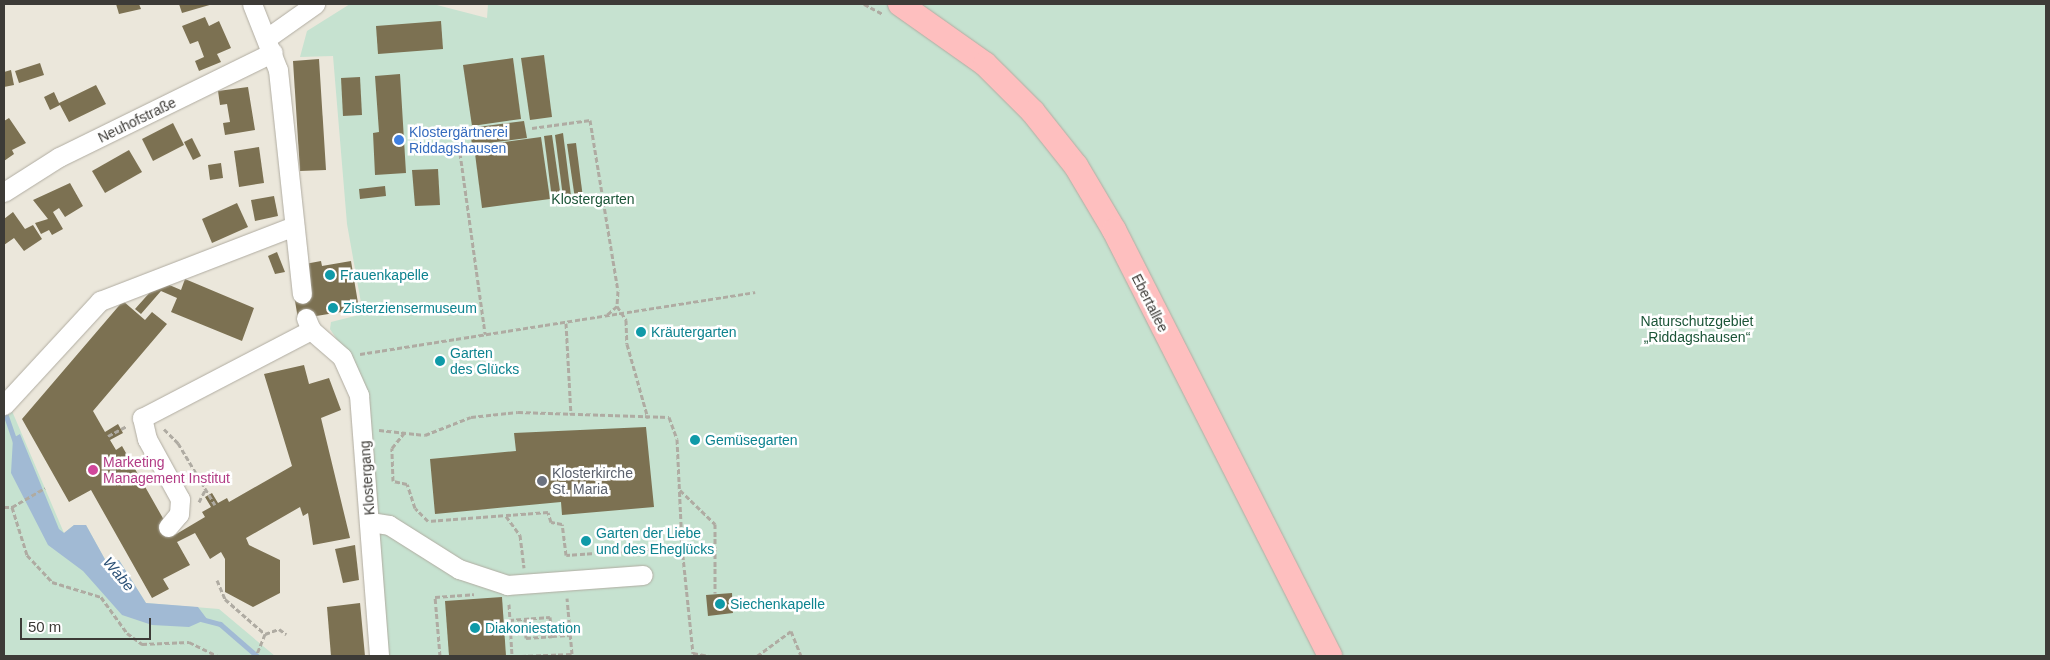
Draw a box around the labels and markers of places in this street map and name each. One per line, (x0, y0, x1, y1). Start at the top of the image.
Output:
place label: Klostergärtnerei Riddagshausen (409, 124, 508, 156)
marker: Klostergärtnerei Riddagshausen (393, 134, 405, 146)
place label: Frauenkapelle (340, 267, 429, 283)
marker: Frauenkapelle (324, 269, 336, 281)
place label: Zisterziensermuseum (343, 300, 477, 316)
marker: Zisterziensermuseum (327, 302, 339, 314)
place label: Kräutergarten (651, 324, 737, 340)
marker: Kräutergarten (635, 326, 647, 338)
place label: Garten des Glücks (450, 345, 519, 378)
marker: Garten des Glücks (434, 355, 446, 367)
place label: Gemüsegarten (705, 432, 798, 448)
marker: Gemüsegarten (689, 434, 701, 446)
place label: Marketing Management Institut (103, 454, 230, 487)
marker: Marketing Management Institut (87, 464, 99, 476)
place label: Klosterkirche St. Maria (552, 465, 633, 498)
marker: Klosterkirche St. Maria (536, 475, 548, 487)
place label: Garten der Liebe und des Eheglücks (596, 525, 714, 558)
marker: Garten der Liebe und des Eheglücks (580, 535, 592, 547)
place label: Siechenkapelle (730, 596, 825, 612)
marker: Siechenkapelle (714, 598, 726, 610)
place label: Diakoniestation (485, 620, 581, 636)
marker: Diakoniestation (469, 622, 481, 634)

